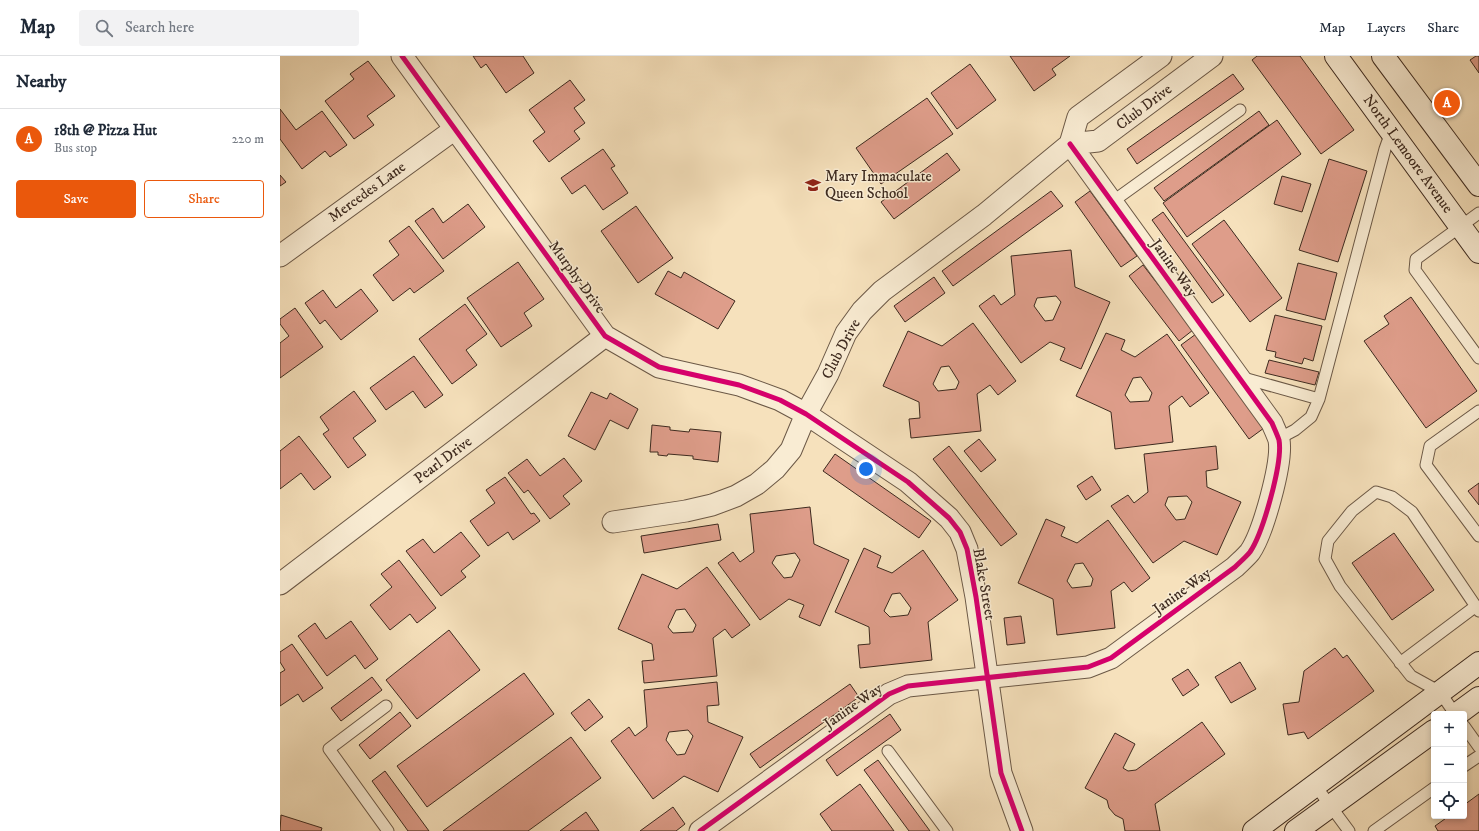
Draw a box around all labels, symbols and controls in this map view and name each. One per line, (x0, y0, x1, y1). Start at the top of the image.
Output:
search box (79, 10, 359, 46)
text: Map (20, 16, 55, 39)
icon: search (93, 17, 115, 39)
text: Search here (125, 18, 194, 37)
text: Map (1319, 19, 1345, 37)
text: Layers (1367, 19, 1405, 37)
text: Share (1427, 19, 1459, 37)
text: Nearby (16, 71, 66, 93)
street label: Club Drive (1112, 80, 1176, 134)
pin: A (1434, 88, 1460, 118)
street label: North Lemoore Avenue (1359, 91, 1457, 217)
text: 18th @ Pizza Hut (54, 121, 157, 140)
text: A (25, 131, 33, 147)
text: 220 m (232, 131, 264, 147)
text: Bus stop (54, 140, 97, 156)
street label: Mercedes Lane (325, 158, 409, 226)
place label: Mary Immaculate Queen School (825, 167, 932, 203)
school or university icon: Mary Immaculate Queen School (804, 176, 822, 194)
button: Save (16, 180, 136, 218)
button: Share (144, 180, 264, 218)
street label: Janine Way (1145, 234, 1202, 301)
street label: Murphy Drive (544, 237, 610, 317)
street label: Club Drive (817, 316, 865, 382)
street label: Pearl Drive (410, 432, 476, 488)
your location (856, 459, 876, 479)
street label: Blake Street (968, 547, 1000, 622)
street label: Janine Way (1148, 563, 1215, 620)
street label: Janine Way (818, 678, 887, 734)
map controls (1431, 711, 1467, 819)
button: + (1431, 711, 1467, 747)
button: − (1431, 747, 1467, 783)
button: locate (1431, 783, 1467, 819)

